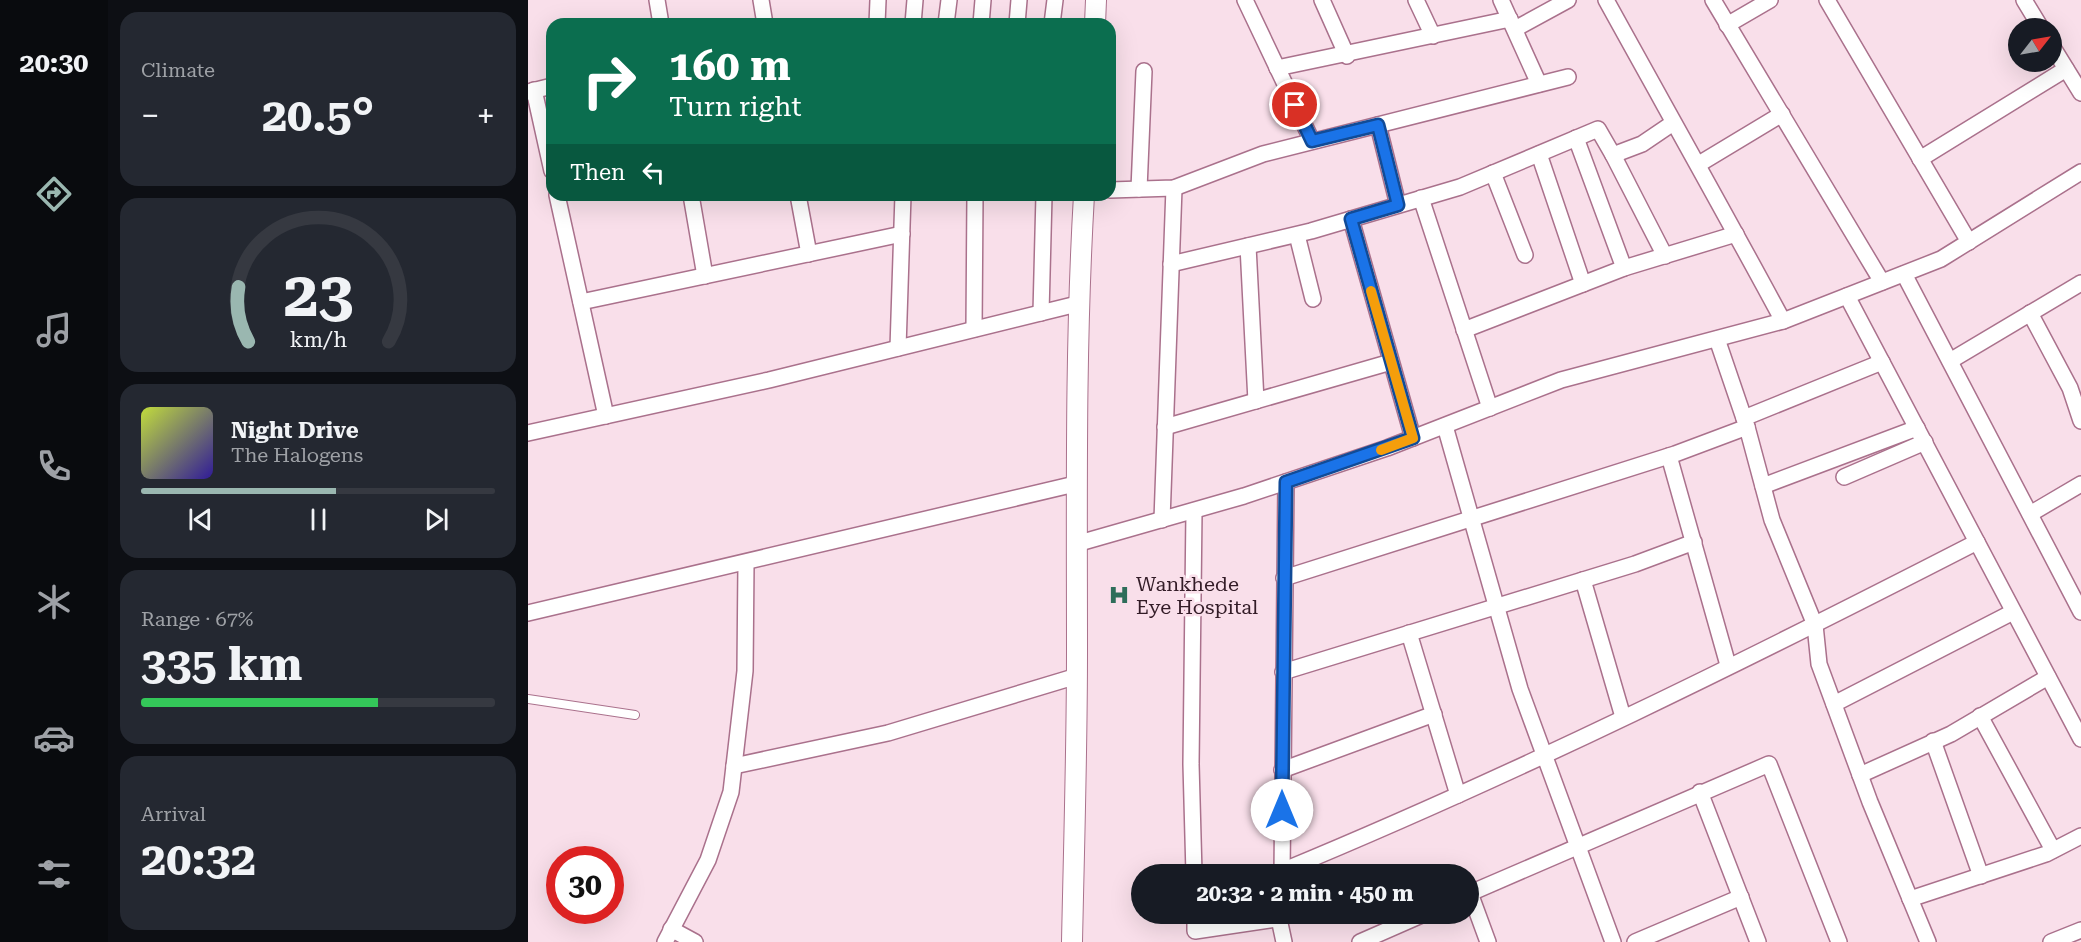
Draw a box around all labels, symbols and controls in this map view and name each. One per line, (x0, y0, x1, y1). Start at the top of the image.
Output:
north arrow (2008, 18, 2062, 72)
map controls (2008, 18, 2062, 72)
text: 160 m (669, 41, 791, 90)
icon: right (570, 42, 648, 120)
text: 20:30 (20, 47, 88, 79)
text: Climate (141, 58, 215, 82)
pin (1269, 79, 1320, 130)
icon: arrive (1278, 88, 1311, 121)
text: 20.5° (262, 89, 374, 142)
text: Turn right (669, 91, 802, 123)
text: − (141, 96, 159, 135)
text: + (477, 96, 495, 135)
icon: left (637, 156, 670, 189)
text: Then (570, 160, 625, 185)
icon: directions (33, 173, 75, 215)
text: 23 (283, 258, 353, 331)
icon: music (33, 309, 75, 351)
text: km/h (289, 327, 347, 352)
text: Night Drive (231, 418, 359, 443)
text: The Halogens (231, 443, 363, 467)
icon: phone (33, 445, 75, 487)
icon: previous (184, 503, 217, 536)
icon: pause (302, 503, 335, 536)
icon: next (420, 503, 453, 536)
place label: Wankhede Eye Hospital (1136, 572, 1258, 619)
icon: climate (33, 581, 75, 623)
hospital icon: Wankhede Eye Hospital (1107, 583, 1131, 607)
text: Range · 67% (141, 607, 253, 631)
text: 335 km (141, 638, 302, 691)
icon: car (33, 717, 75, 759)
position arrow (1250, 778, 1314, 842)
text: Arrival (141, 802, 206, 826)
text: 20:32 (141, 833, 256, 886)
speed limit sign: 30 (546, 846, 624, 924)
icon: filters (33, 853, 75, 895)
text: 20:32 · 2 min · 450 m (1196, 881, 1414, 906)

